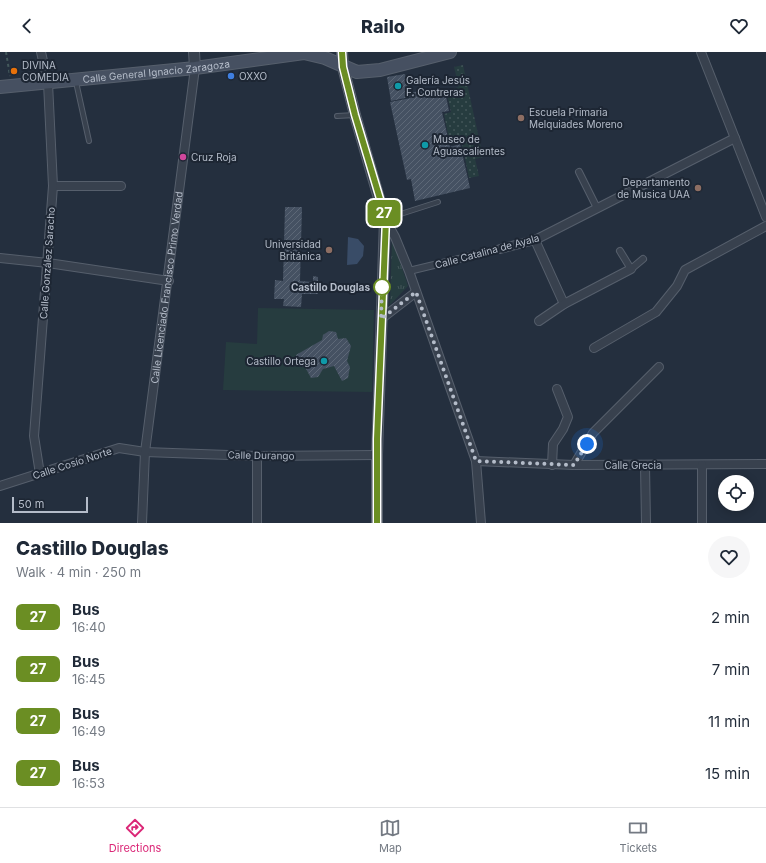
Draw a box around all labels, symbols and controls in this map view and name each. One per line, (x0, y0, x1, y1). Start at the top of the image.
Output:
icon: back (16, 15, 38, 37)
icon: heart (728, 15, 750, 37)
text: Railo (361, 16, 405, 37)
street label: Calle General Ignacio Zaragoza (82, 57, 231, 85)
place label: DIVINA COMEDIA (22, 59, 69, 83)
marker: DIVINA COMEDIA (9, 66, 19, 76)
place label: OXXO (239, 70, 268, 82)
marker: OXXO (226, 71, 236, 81)
place label: Galería Jesús F. Contreras (406, 74, 470, 98)
marker: Galería Jesús F. Contreras (393, 81, 403, 91)
place label: Escuela Primaria Melquiades Moreno (529, 106, 623, 130)
marker: Escuela Primaria Melquiades Moreno (516, 113, 526, 123)
place label: Museo de Aguascalientes (433, 133, 505, 157)
marker: Museo de Aguascalientes (420, 140, 430, 150)
place label: Cruz Roja (191, 151, 237, 163)
marker: Cruz Roja (178, 152, 188, 162)
place label: Departamento de Musica UAA (617, 176, 690, 200)
marker: Departamento de Musica UAA (693, 183, 703, 193)
street label: Calle Licenciado Francisco Primo Verdad (148, 191, 185, 384)
line badge: 27 (366, 200, 402, 226)
text: 27 (376, 204, 392, 221)
street label: Calle González Saracho (37, 207, 57, 319)
street label: Calle Catalina de Ayala (433, 231, 541, 271)
place label: Universidad Británica (265, 238, 321, 262)
marker: Universidad Británica (324, 245, 334, 255)
marker: Castillo Douglas (373, 278, 391, 296)
place label: Castillo Douglas (291, 281, 370, 294)
place label: Castillo Ortega (246, 355, 316, 367)
marker: Castillo Ortega (319, 356, 329, 366)
your location (577, 434, 597, 454)
street label: Calle Cosío Norte (31, 444, 113, 481)
street label: Calle Durango (227, 448, 295, 462)
street label: Calle Grecia (604, 459, 662, 471)
map controls (718, 475, 754, 511)
button: locate (718, 475, 754, 511)
scale bar (12, 495, 88, 514)
text: 50 m (18, 497, 44, 511)
button: heart (708, 536, 750, 578)
text: Castillo Douglas (16, 537, 169, 560)
text: Walk · 4 min · 250 m (16, 564, 141, 580)
text: Bus (72, 600, 100, 619)
text: 27 (30, 608, 46, 625)
text: 2 min (711, 608, 750, 627)
text: 16:40 (72, 619, 106, 635)
text: Bus (72, 652, 100, 671)
text: 27 (30, 660, 46, 677)
text: 7 min (712, 660, 750, 679)
text: 16:45 (72, 671, 105, 687)
text: Bus (72, 704, 100, 723)
text: 27 (30, 712, 46, 729)
text: 11 min (708, 712, 750, 731)
text: 16:49 (72, 723, 106, 739)
text: Bus (72, 756, 100, 775)
text: 27 (30, 764, 46, 781)
text: 15 min (705, 764, 750, 783)
text: 16:53 (72, 775, 105, 791)
tab: Directions (109, 817, 161, 855)
tab: Map (379, 817, 402, 855)
tab: Tickets (620, 817, 657, 855)

